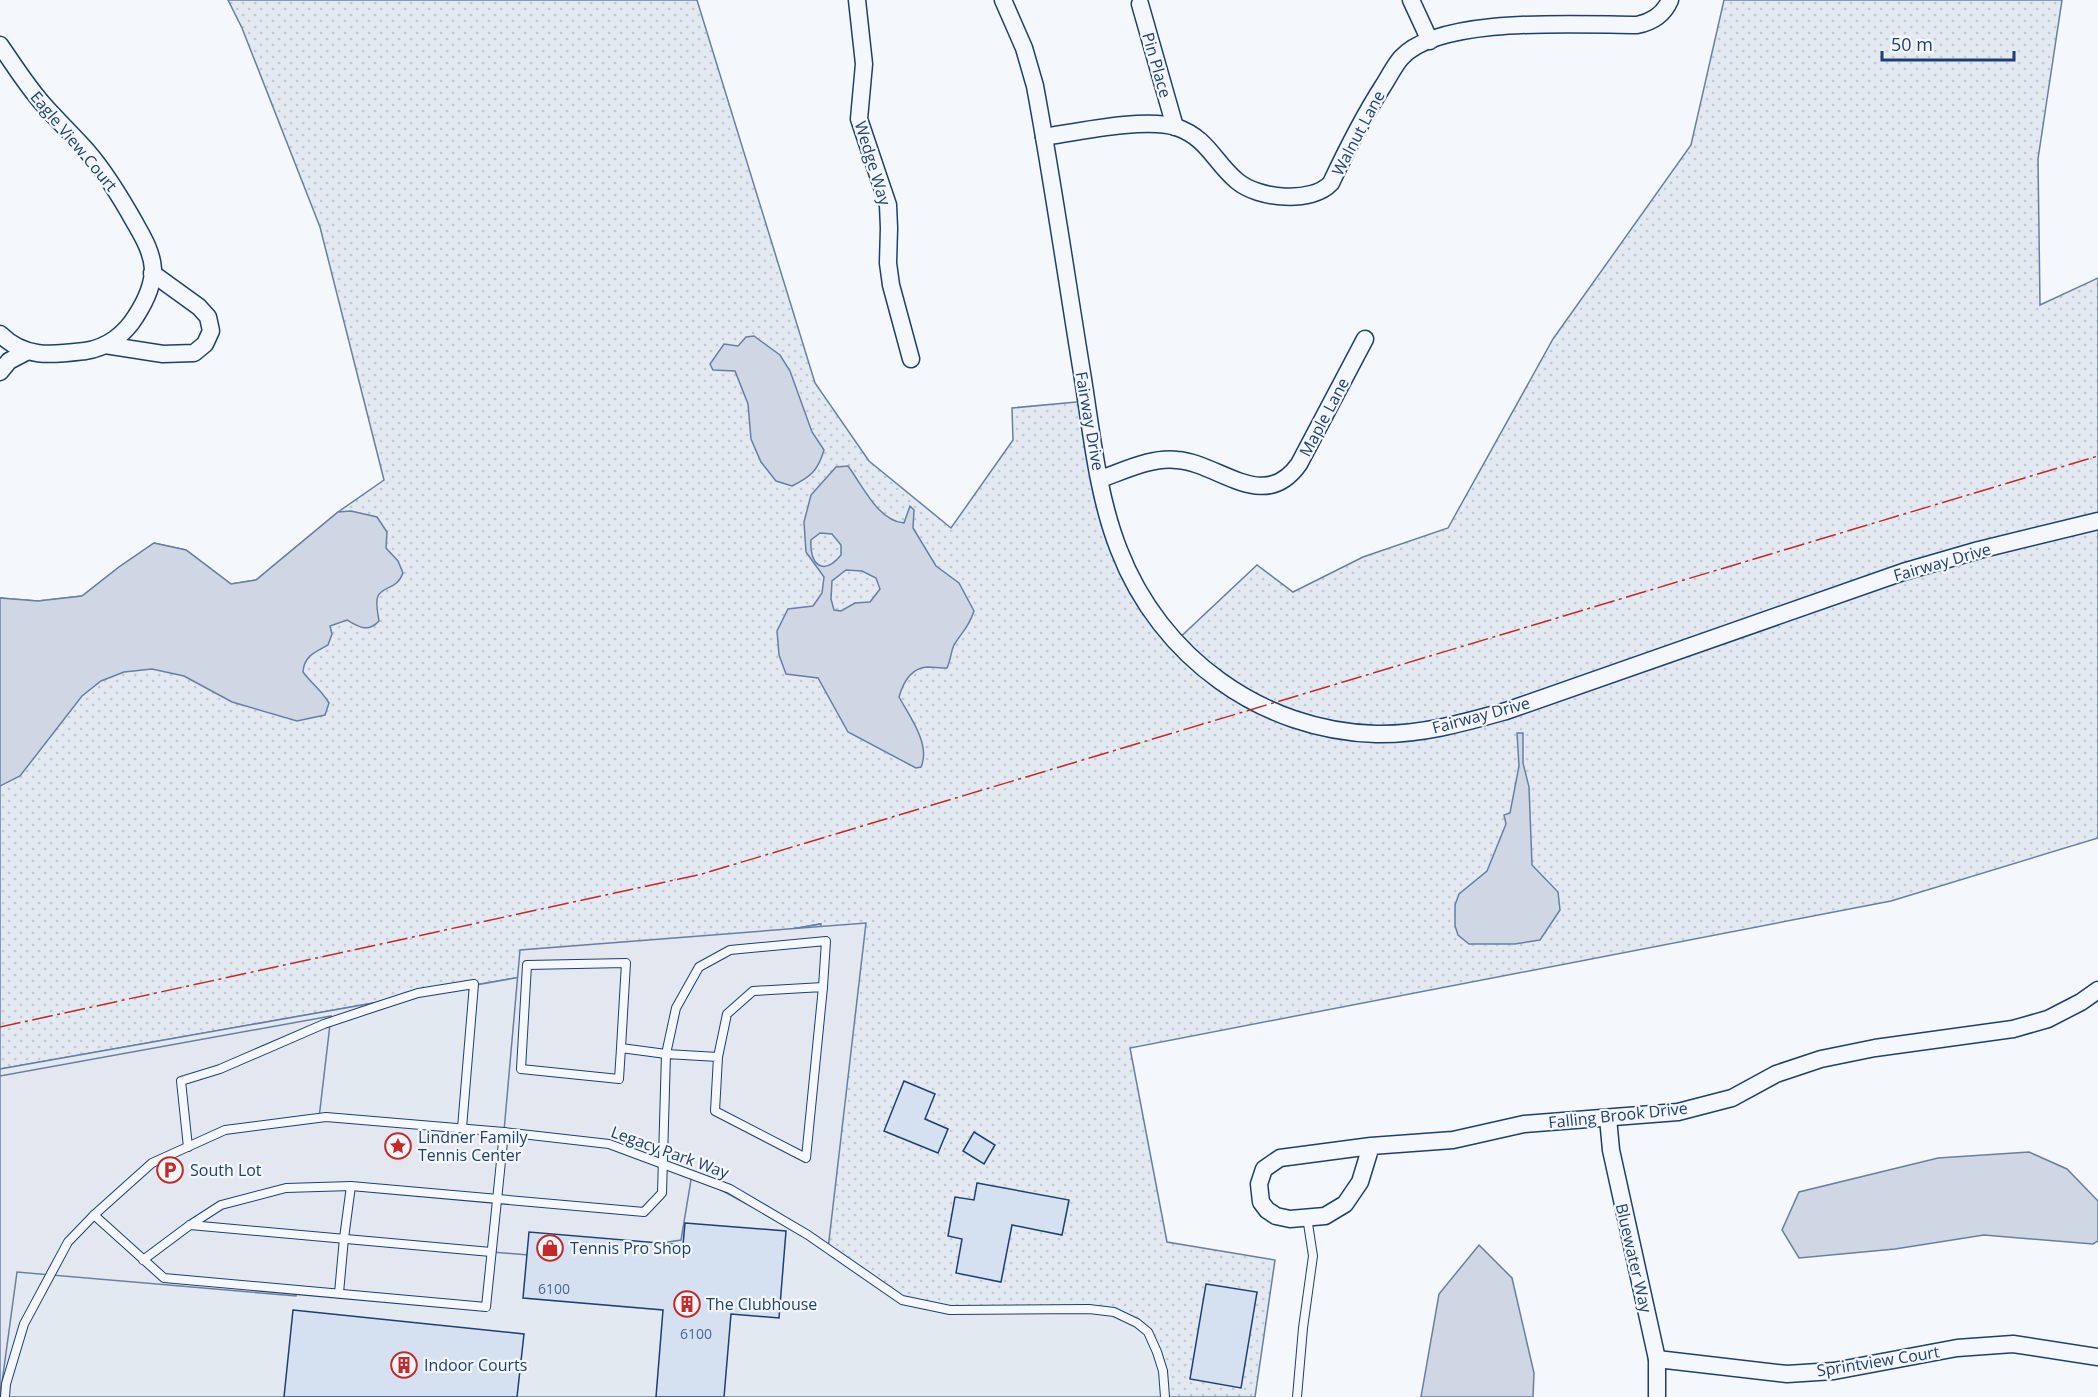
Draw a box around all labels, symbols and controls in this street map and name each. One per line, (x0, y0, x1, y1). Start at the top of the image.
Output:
scale bar (1882, 24, 2014, 62)
street label: Pin Place (1137, 30, 1177, 100)
text: 50 m (1891, 32, 1933, 56)
street label: Eagle View Court (26, 86, 123, 196)
street label: Walnut Lane (1326, 87, 1390, 179)
street label: Wedge Way (850, 118, 897, 209)
street label: Fairway Drive (1070, 370, 1110, 472)
street label: Maple Lane (1294, 374, 1354, 460)
street label: Fairway Drive (1891, 538, 1993, 586)
street label: Fairway Drive (1430, 691, 1532, 739)
street label: Falling Brook Drive (1547, 1097, 1689, 1133)
street label: Legacy Park Way (608, 1120, 733, 1184)
place label: Lindner Family Tennis Center (418, 1126, 529, 1166)
place icon: Lindner Family Tennis Center (383, 1131, 413, 1161)
parking icon: South Lot (155, 1155, 185, 1185)
place label: South Lot (190, 1159, 262, 1181)
street label: Bluewater Way (1611, 1201, 1657, 1316)
shop icon: Tennis Pro Shop (535, 1233, 565, 1263)
place label: Tennis Pro Shop (570, 1237, 691, 1259)
house number: 6100 (538, 1279, 570, 1298)
building icon: The Clubhouse (672, 1289, 702, 1319)
place label: The Clubhouse (706, 1293, 817, 1315)
house number: 6100 (680, 1324, 712, 1343)
street label: Sprintview Court (1815, 1340, 1941, 1382)
building icon: Indoor Courts (389, 1350, 419, 1380)
place label: Indoor Courts (424, 1354, 527, 1376)

